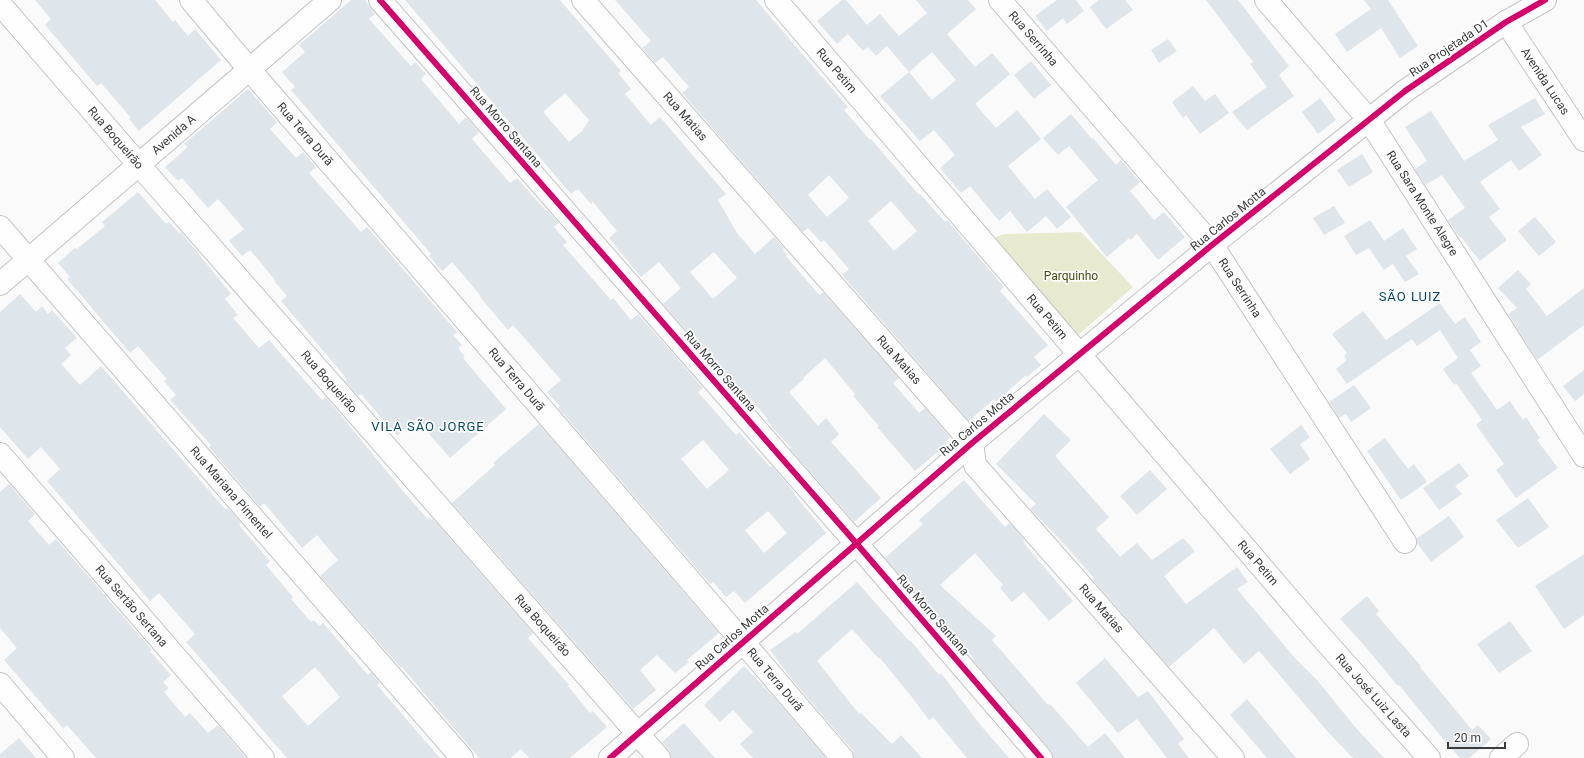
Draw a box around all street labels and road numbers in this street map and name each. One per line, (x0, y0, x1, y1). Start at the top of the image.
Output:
street label: Rua Serrinha (1006, 8, 1061, 69)
street label: Rua Projetada D1 (1407, 16, 1491, 80)
street label: Rua Petim (813, 45, 860, 96)
street label: Avenida Lucas (1518, 45, 1572, 117)
street label: Rua Morro Santana (467, 84, 545, 170)
street label: Rua Matias (660, 89, 710, 144)
street label: Rua Terra Durã (274, 100, 336, 168)
street label: Rua Boqueirão (85, 104, 147, 172)
street label: Avenida A (149, 112, 198, 157)
street label: Rua Sara Monte Alegre (1383, 148, 1461, 258)
street label: Rua Carlos Motta (1188, 184, 1268, 254)
street label: Rua Serrinha (1215, 255, 1264, 320)
street label: Rua Petim (1024, 291, 1070, 342)
street label: Rua Morro Santana (681, 328, 759, 414)
street label: Rua Matias (874, 333, 924, 387)
street label: Rua Terra Durã (486, 345, 548, 414)
street label: Rua Boqueirão (298, 348, 360, 416)
street label: Rua Carlos Motta (937, 389, 1017, 459)
street label: Rua Mariana Pímentel (187, 444, 275, 542)
street label: Rua Petim (1235, 537, 1281, 588)
street label: Rua Sertão Sertana (92, 562, 171, 650)
street label: Rua Morro Santana (894, 572, 972, 658)
street label: Rua Matias (1076, 581, 1127, 636)
street label: Rua Boqueirão (512, 591, 574, 659)
street label: Rua Carlos Motta (692, 601, 772, 673)
street label: Rua Terra Durã (744, 645, 806, 714)
street label: Rua José Luiz Lasta (1333, 651, 1414, 740)

